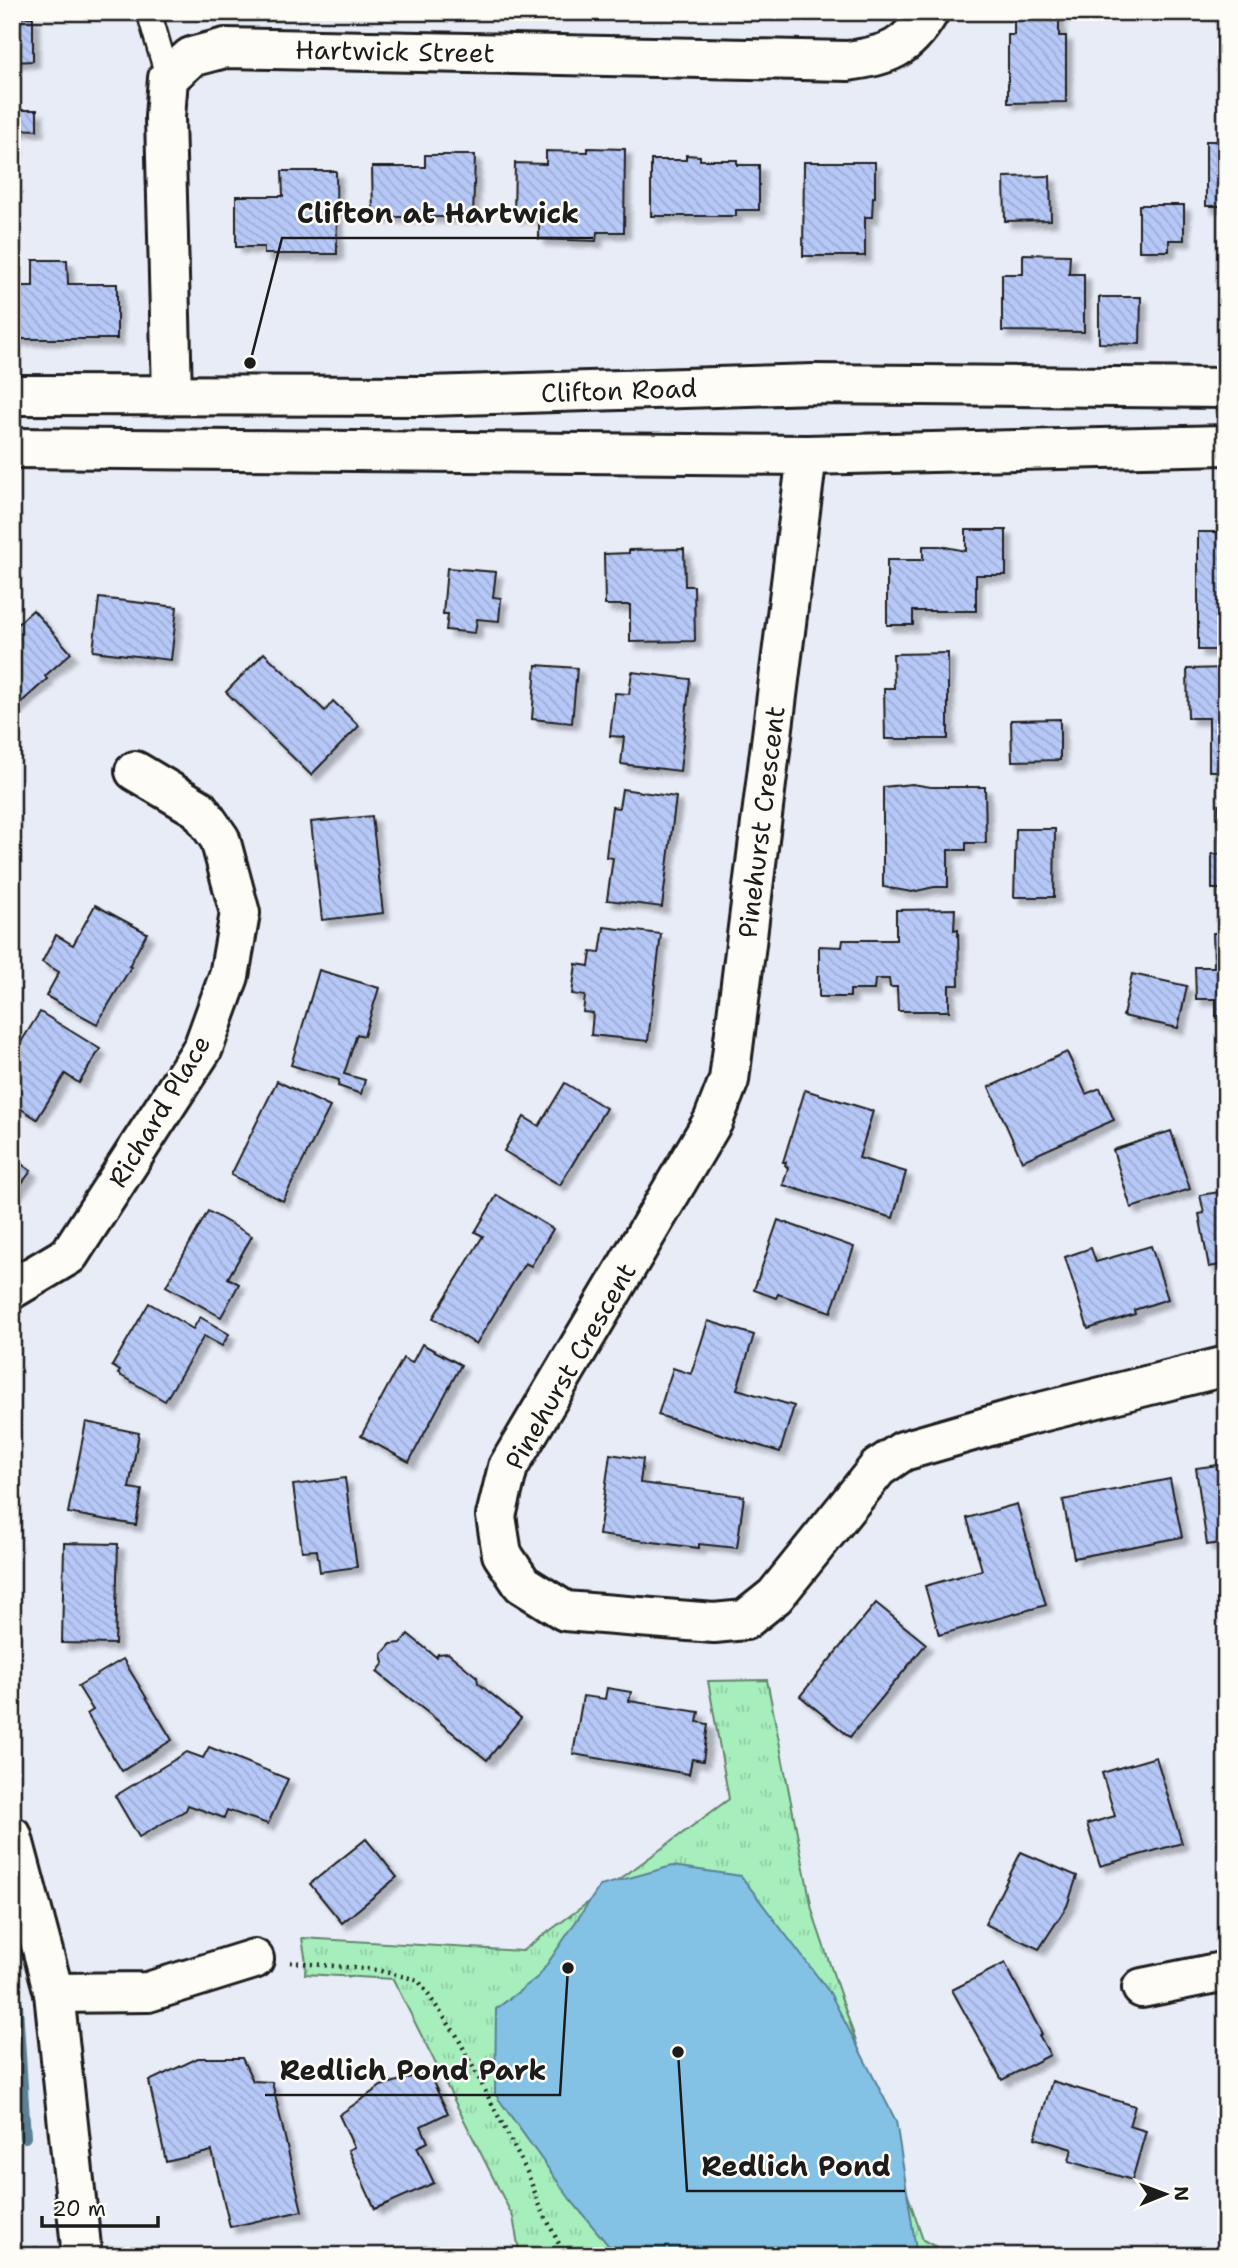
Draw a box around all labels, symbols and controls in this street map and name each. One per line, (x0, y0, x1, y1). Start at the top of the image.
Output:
street label: Hartwick Street (295, 32, 495, 70)
callout: Clifton at Hartwick (282, 189, 593, 238)
text: Clifton at Hartwick (297, 194, 579, 232)
street label: Clifton Road (540, 370, 698, 410)
street label: Pinehurst Crescent (729, 704, 793, 940)
street label: Richard Place (100, 1028, 218, 1194)
street label: Pinehurst Crescent (496, 1256, 644, 1476)
callout: Redlich Pond Park (265, 2046, 560, 2095)
text: Redlich Pond Park (279, 2051, 547, 2089)
callout: Redlich Pond (687, 2142, 905, 2191)
text: Redlich Pond (701, 2147, 891, 2185)
north arrow (1130, 2160, 1200, 2230)
scale bar (42, 2184, 158, 2228)
text: N (1169, 2186, 1194, 2201)
text: 20 m (52, 2195, 106, 2223)

